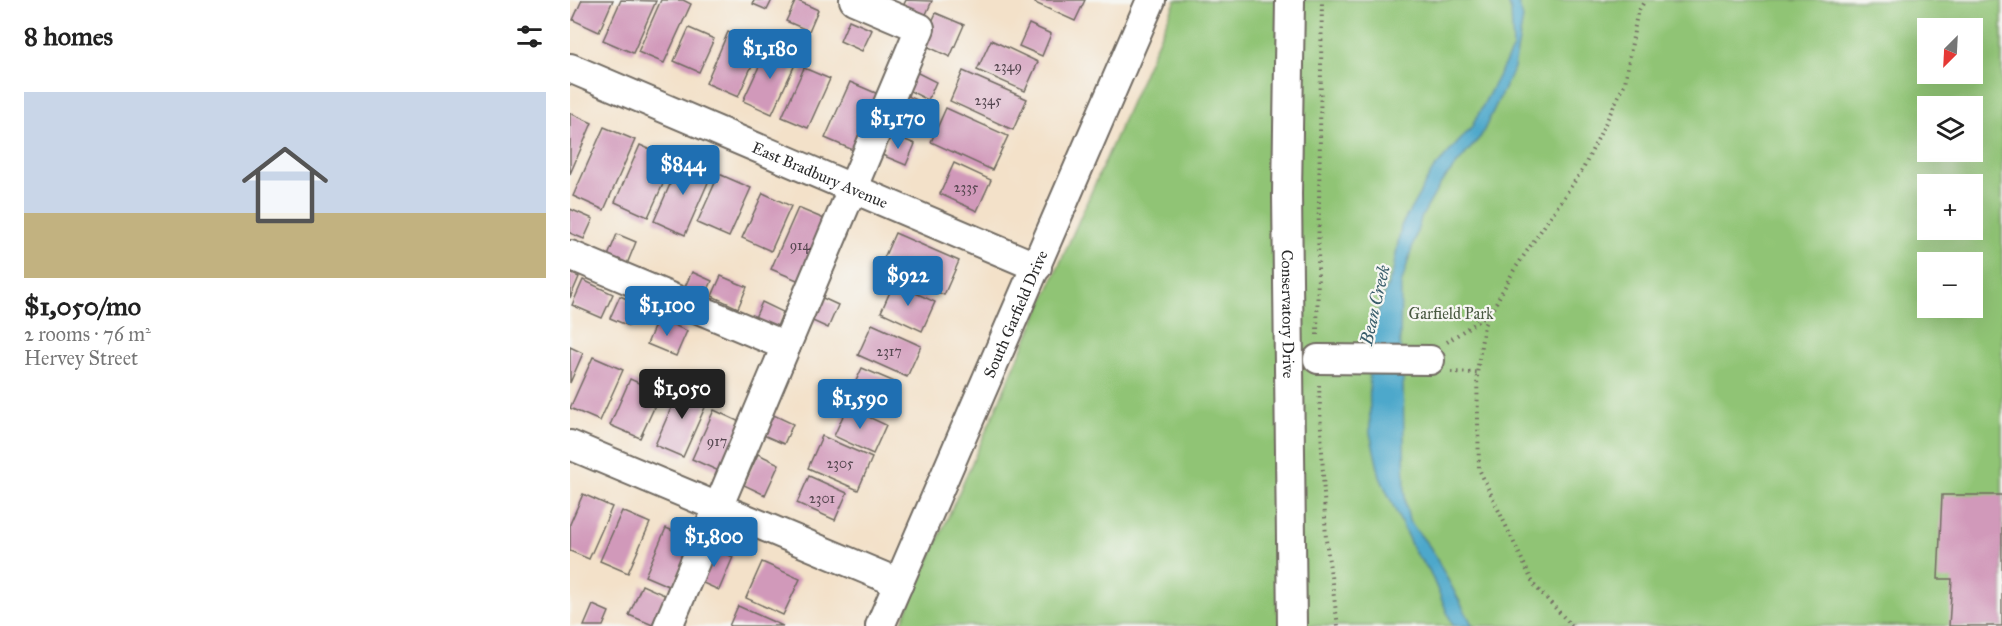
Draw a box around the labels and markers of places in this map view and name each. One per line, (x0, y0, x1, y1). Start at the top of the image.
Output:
pin: $1,180 (721, 29, 819, 80)
pin: $1,170 (849, 99, 947, 150)
pin: $844 (647, 145, 719, 196)
pin: $922 (872, 256, 944, 307)
pin: $1,100 (618, 286, 716, 337)
pin: $1,050 (633, 369, 731, 420)
pin: $1,590 (811, 379, 909, 430)
pin: $1,800 (665, 517, 763, 568)

